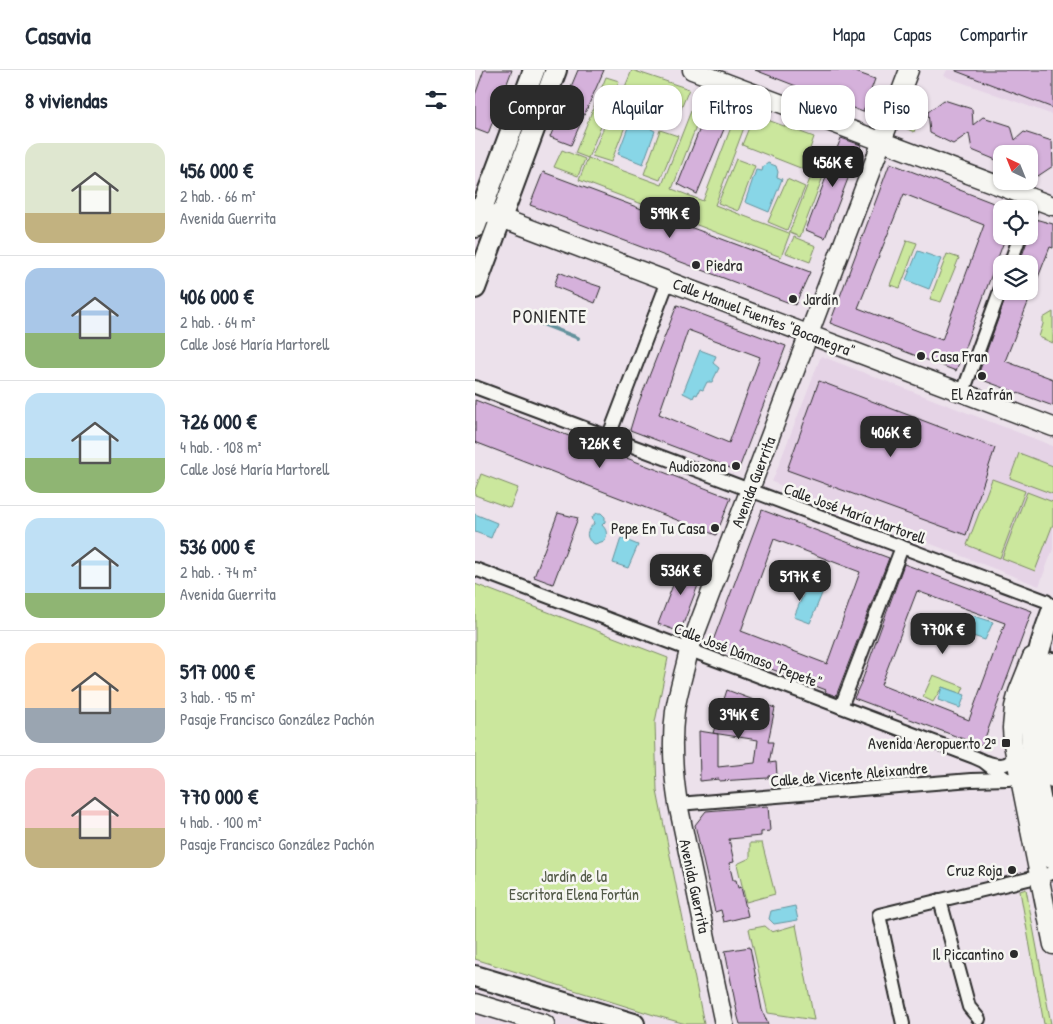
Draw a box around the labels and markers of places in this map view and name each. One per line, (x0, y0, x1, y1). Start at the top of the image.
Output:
pin: 456K € (792, 146, 874, 188)
pin: 599K € (629, 196, 711, 239)
place label: Piedra (706, 254, 742, 276)
marker: Piedra (690, 259, 702, 271)
place label: Jardín (803, 288, 838, 310)
marker: Jardín (787, 293, 799, 305)
place label: Casa Fran (931, 345, 988, 367)
marker: Casa Fran (915, 350, 927, 362)
marker: El Azafrán (976, 370, 988, 382)
place label: El Azafrán (951, 383, 1013, 405)
pin: 406K € (850, 416, 932, 458)
pin: 726K € (559, 426, 641, 469)
place label: Audiozona (669, 455, 726, 477)
marker: Audiozona (730, 460, 742, 472)
place label: Pepe En Tu Casa (611, 517, 705, 539)
marker: Pepe En Tu Casa (709, 522, 721, 534)
pin: 536K € (640, 554, 722, 596)
pin: 517K € (759, 560, 841, 602)
pin: 770K € (902, 612, 984, 655)
pin: 394K € (698, 698, 780, 740)
place label: Avenida Aeropuerto 2ª (868, 732, 996, 754)
marker: Avenida Aeropuerto 2ª (1000, 737, 1012, 749)
place label: Cruz Roja (946, 859, 1002, 881)
marker: Cruz Roja (1006, 864, 1018, 876)
place label: Il Piccantino (932, 943, 1005, 965)
marker: Il Piccantino (1008, 948, 1020, 960)

